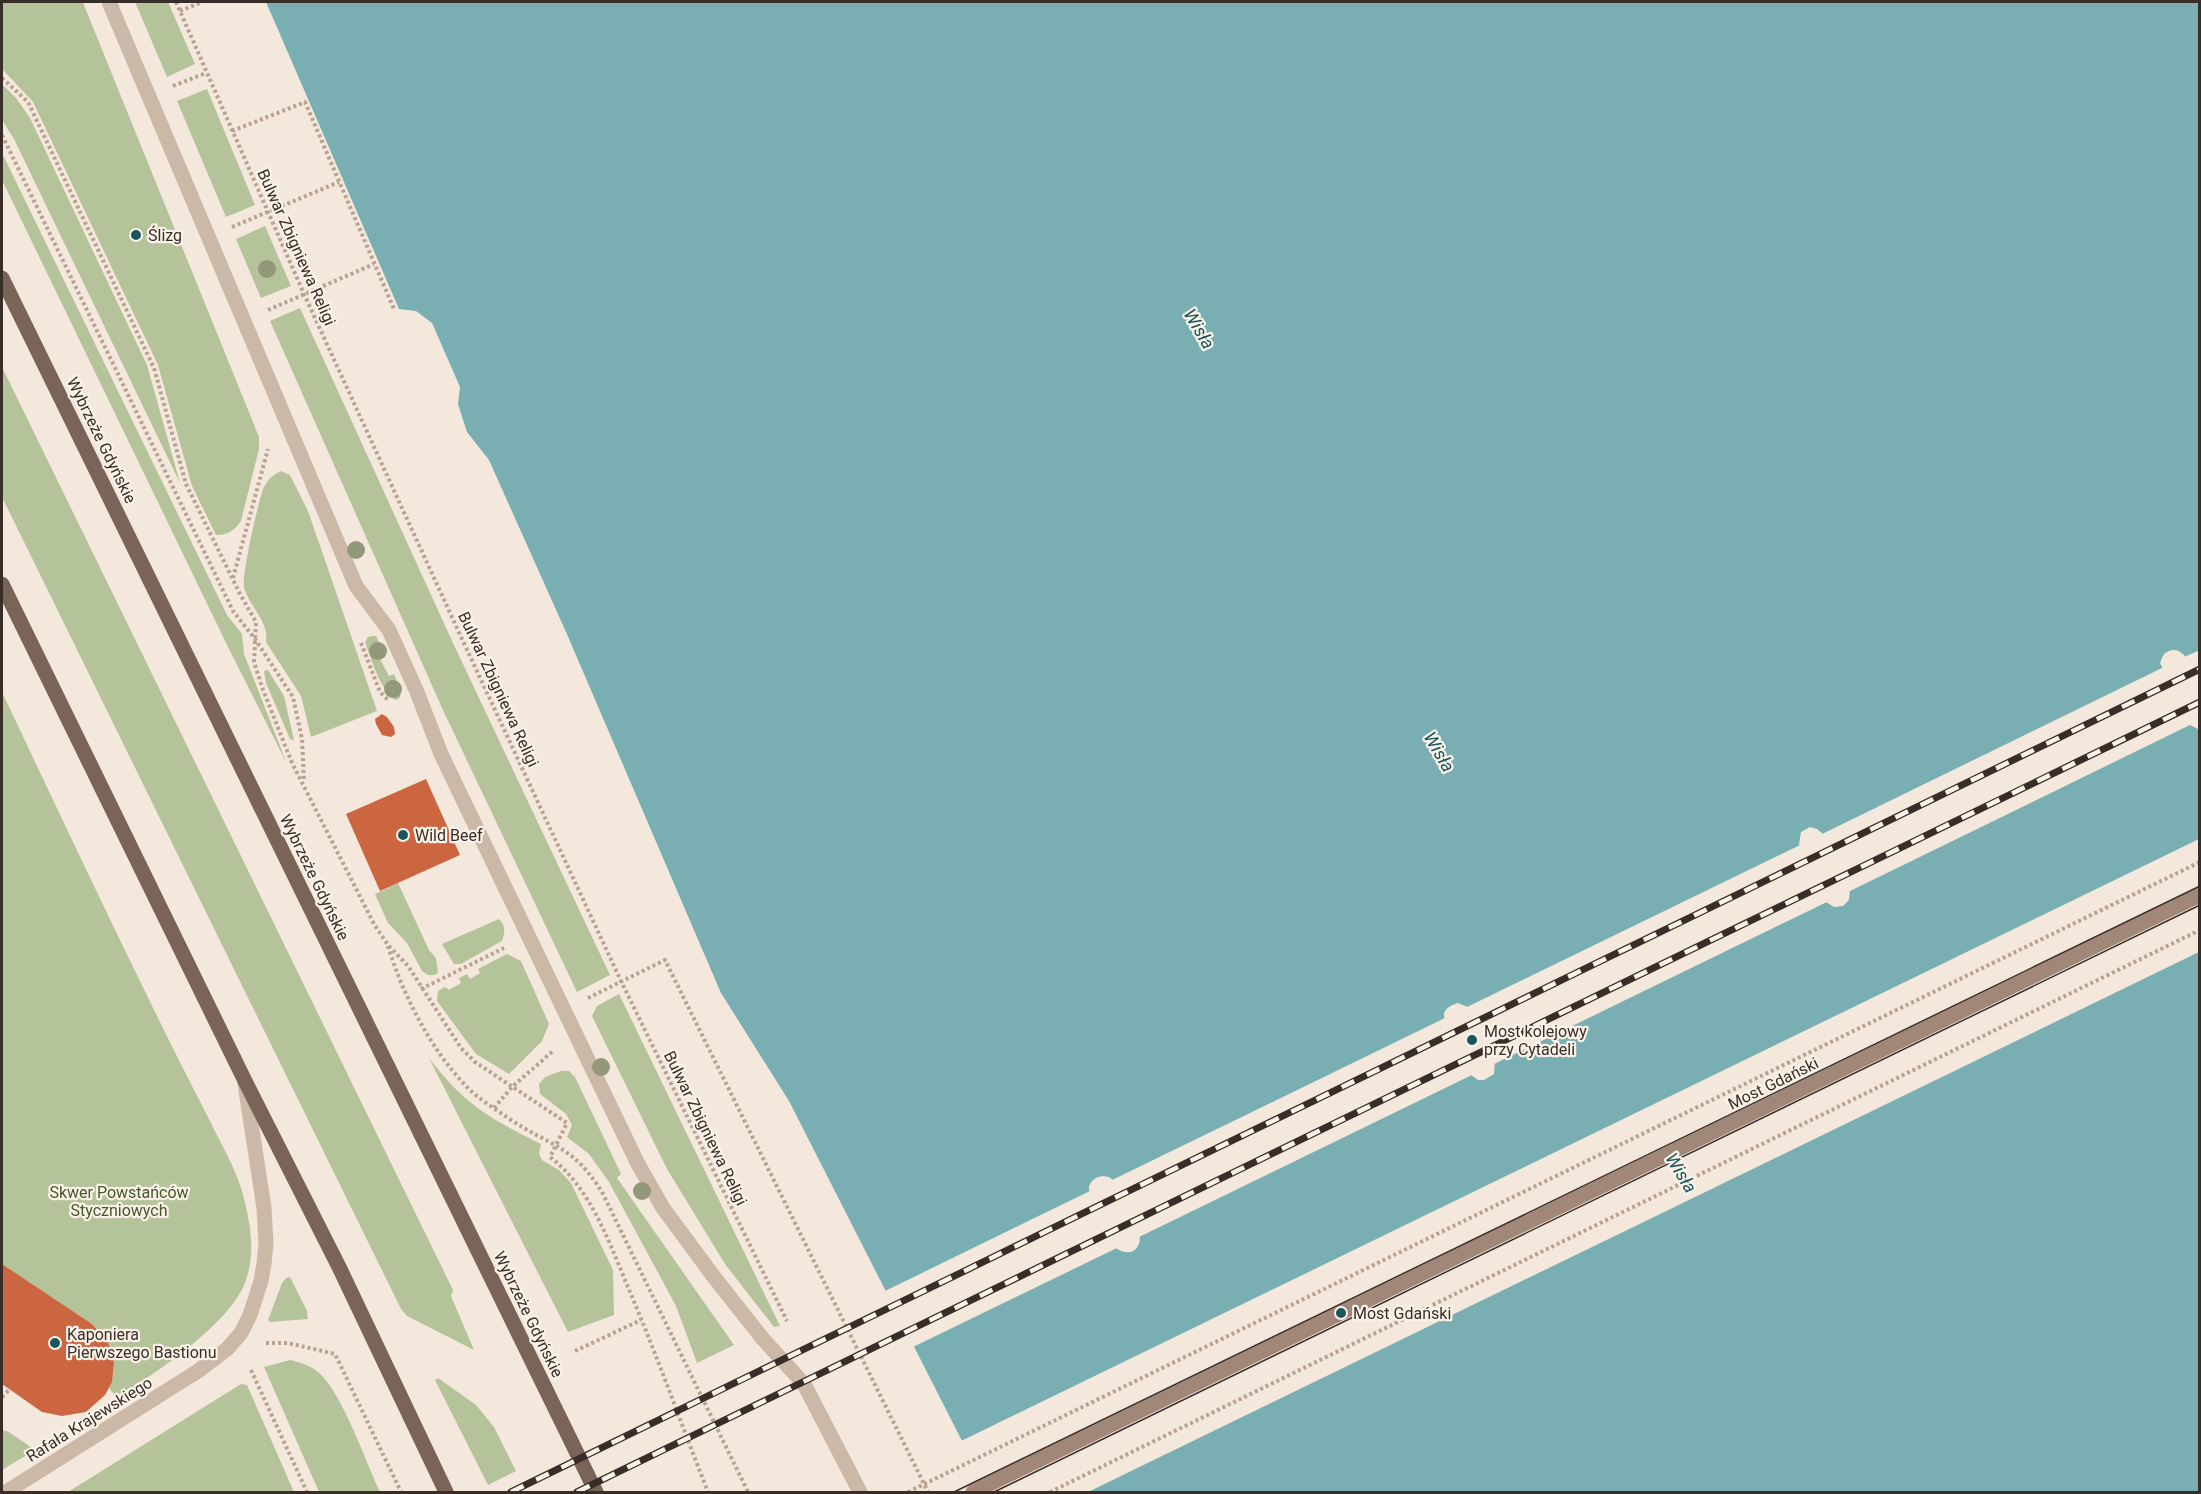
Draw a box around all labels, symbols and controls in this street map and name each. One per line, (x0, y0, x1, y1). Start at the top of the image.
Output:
street label: Bulwar Zbigniewa Religi (253, 166, 340, 328)
place label: Ślizg (148, 225, 182, 245)
marker: Ślizg (129, 228, 143, 242)
water label: Wisła (1180, 305, 1219, 353)
street label: Wybrzeże Gdyńskie (63, 374, 140, 506)
street label: Bulwar Zbigniewa Religi (454, 609, 543, 770)
water label: Wisła (1420, 728, 1459, 776)
street label: Wybrzeże Gdyńskie (276, 811, 353, 943)
place label: Wild Beef (415, 826, 483, 845)
marker: Wild Beef (396, 828, 410, 842)
place label: Most kolejowy przy Cytadeli (1484, 1022, 1587, 1059)
marker: Most kolejowy przy Cytadeli (1465, 1033, 1479, 1047)
street label: Bulwar Zbigniewa Religi (660, 1048, 751, 1208)
street label: Most Gdański (1725, 1053, 1822, 1114)
water label: Wisła (1661, 1149, 1701, 1197)
park label: Skwer Powstańców Styczniowych (49, 1183, 189, 1220)
street label: Wybrzeże Gdyńskie (490, 1248, 567, 1380)
place label: Most Gdański (1353, 1304, 1451, 1323)
marker: Most Gdański (1334, 1306, 1348, 1320)
place label: Kaponiera Pierwszego Bastionu (67, 1325, 217, 1362)
marker: Kaponiera Pierwszego Bastionu (48, 1336, 62, 1350)
street label: Rafała Krajewskiego (23, 1373, 156, 1466)

